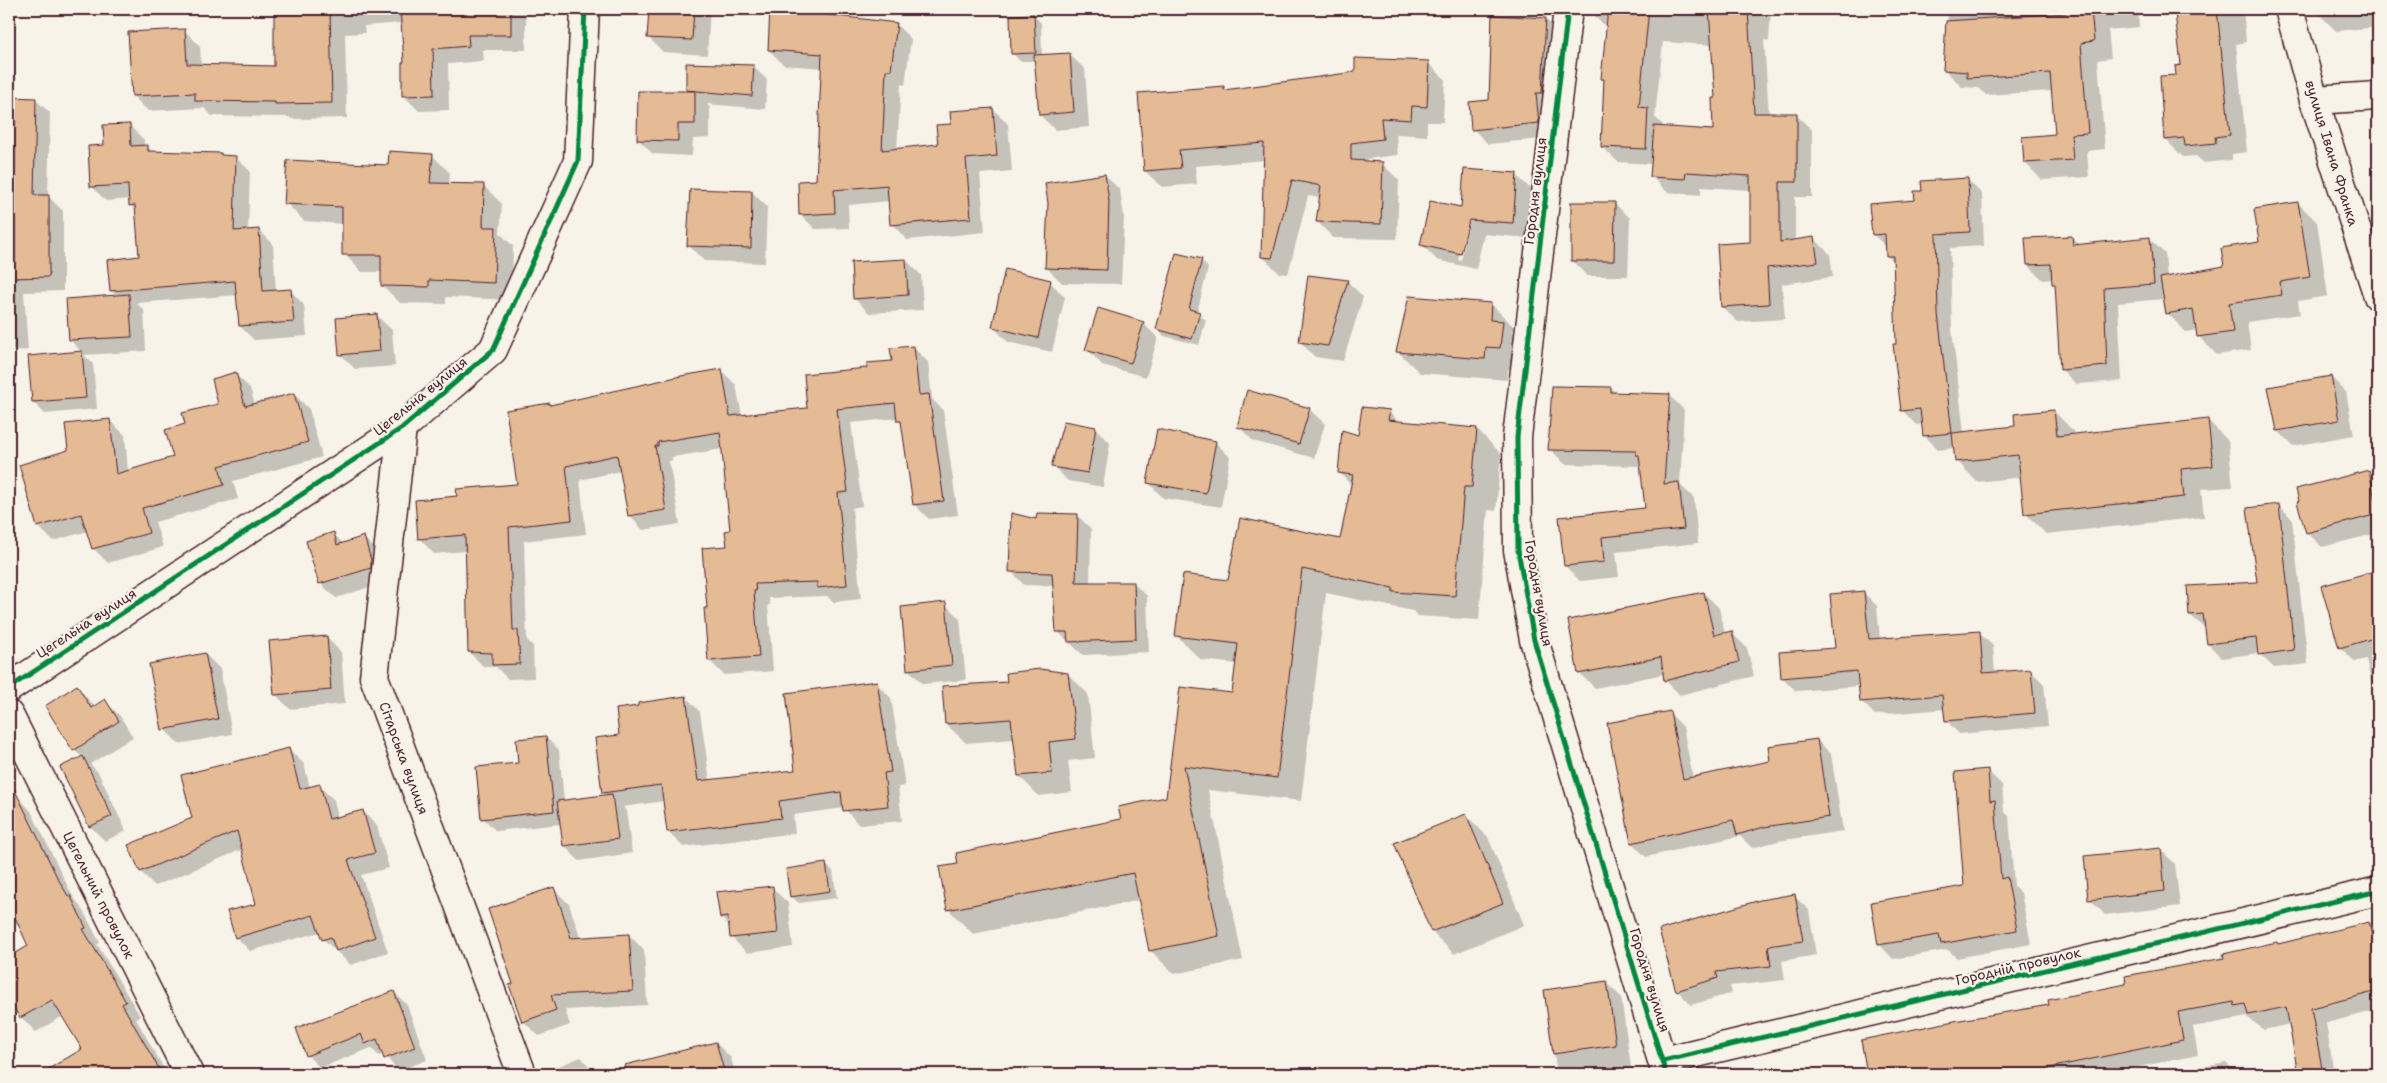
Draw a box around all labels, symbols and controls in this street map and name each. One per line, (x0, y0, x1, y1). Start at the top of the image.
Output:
street label: вулиця Івана Франка (2301, 78, 2363, 228)
street label: Городня вулиця (1519, 136, 1551, 246)
street label: Цегельна вулиця (369, 352, 471, 440)
street label: Городня вулиця (1521, 538, 1557, 648)
street label: Цегельна вулиця (32, 584, 140, 662)
street label: Сітарська вулиця (375, 699, 433, 817)
street label: Цегельний провулок (59, 828, 139, 962)
street label: Городня вулиця (1626, 926, 1674, 1034)
street label: Городній провулок (1954, 943, 2083, 989)

